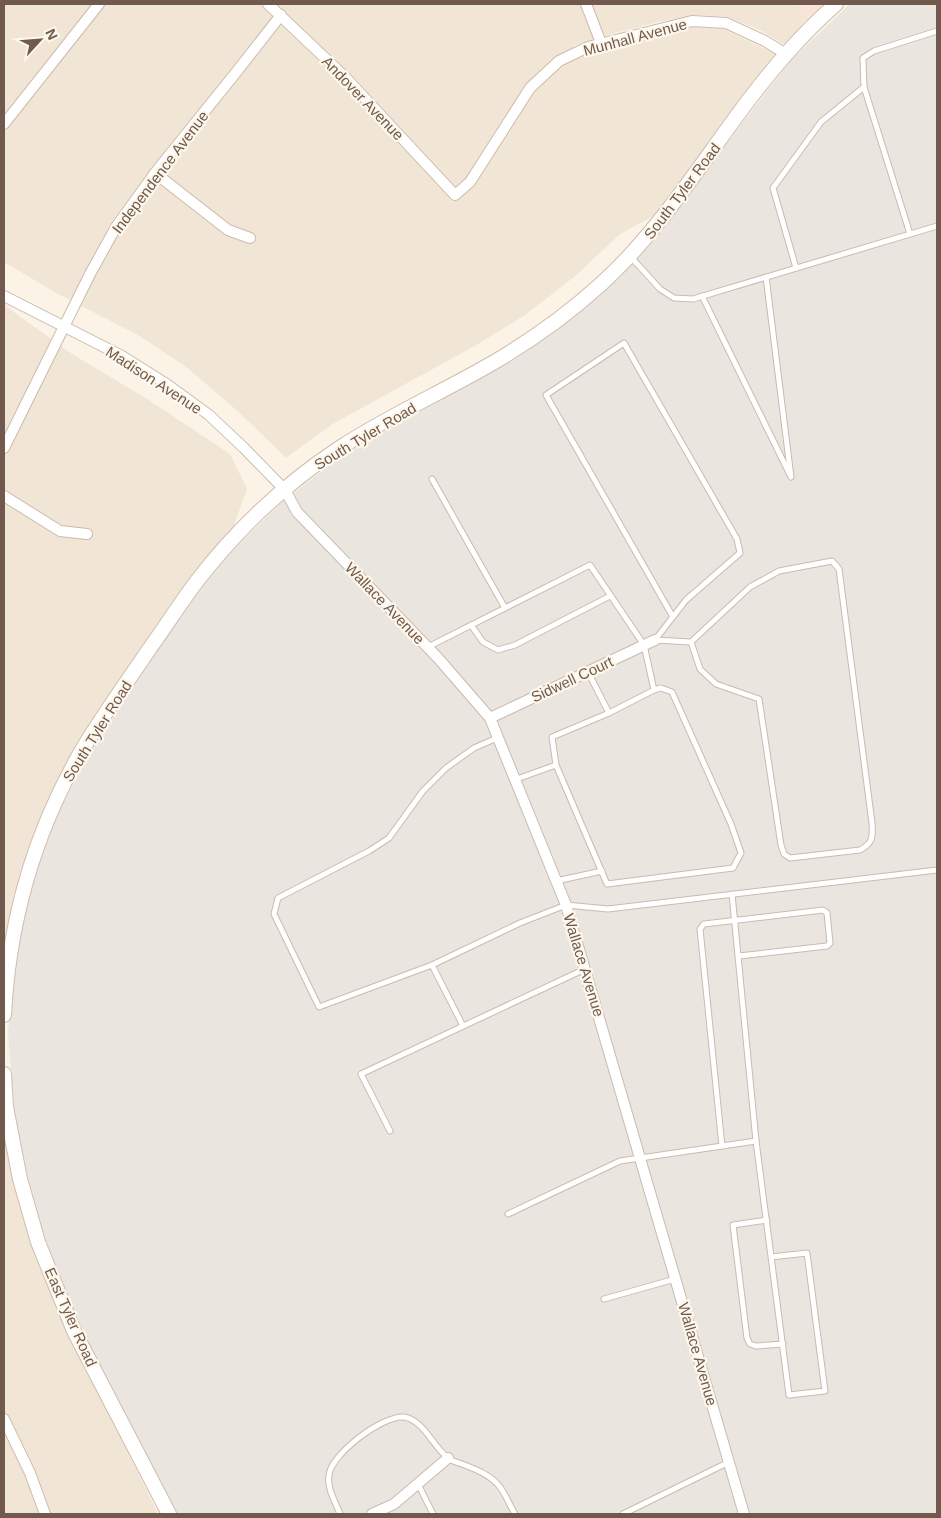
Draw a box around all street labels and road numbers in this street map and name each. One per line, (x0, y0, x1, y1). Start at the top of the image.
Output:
street label: Munhall Avenue (581, 15, 689, 59)
street label: Andover Avenue (319, 53, 407, 143)
street label: Independence Avenue (108, 107, 212, 237)
street label: South Tyler Road (640, 140, 724, 242)
street label: Madison Avenue (103, 343, 205, 417)
street label: South Tyler Road (311, 399, 419, 473)
street label: Wallace Avenue (342, 559, 428, 647)
street label: Sidwell Court (528, 652, 616, 705)
street label: South Tyler Road (59, 677, 135, 785)
street label: Wallace Avenue (560, 911, 608, 1019)
street label: East Tyler Road (42, 1265, 100, 1369)
street label: Wallace Avenue (675, 1300, 721, 1408)

